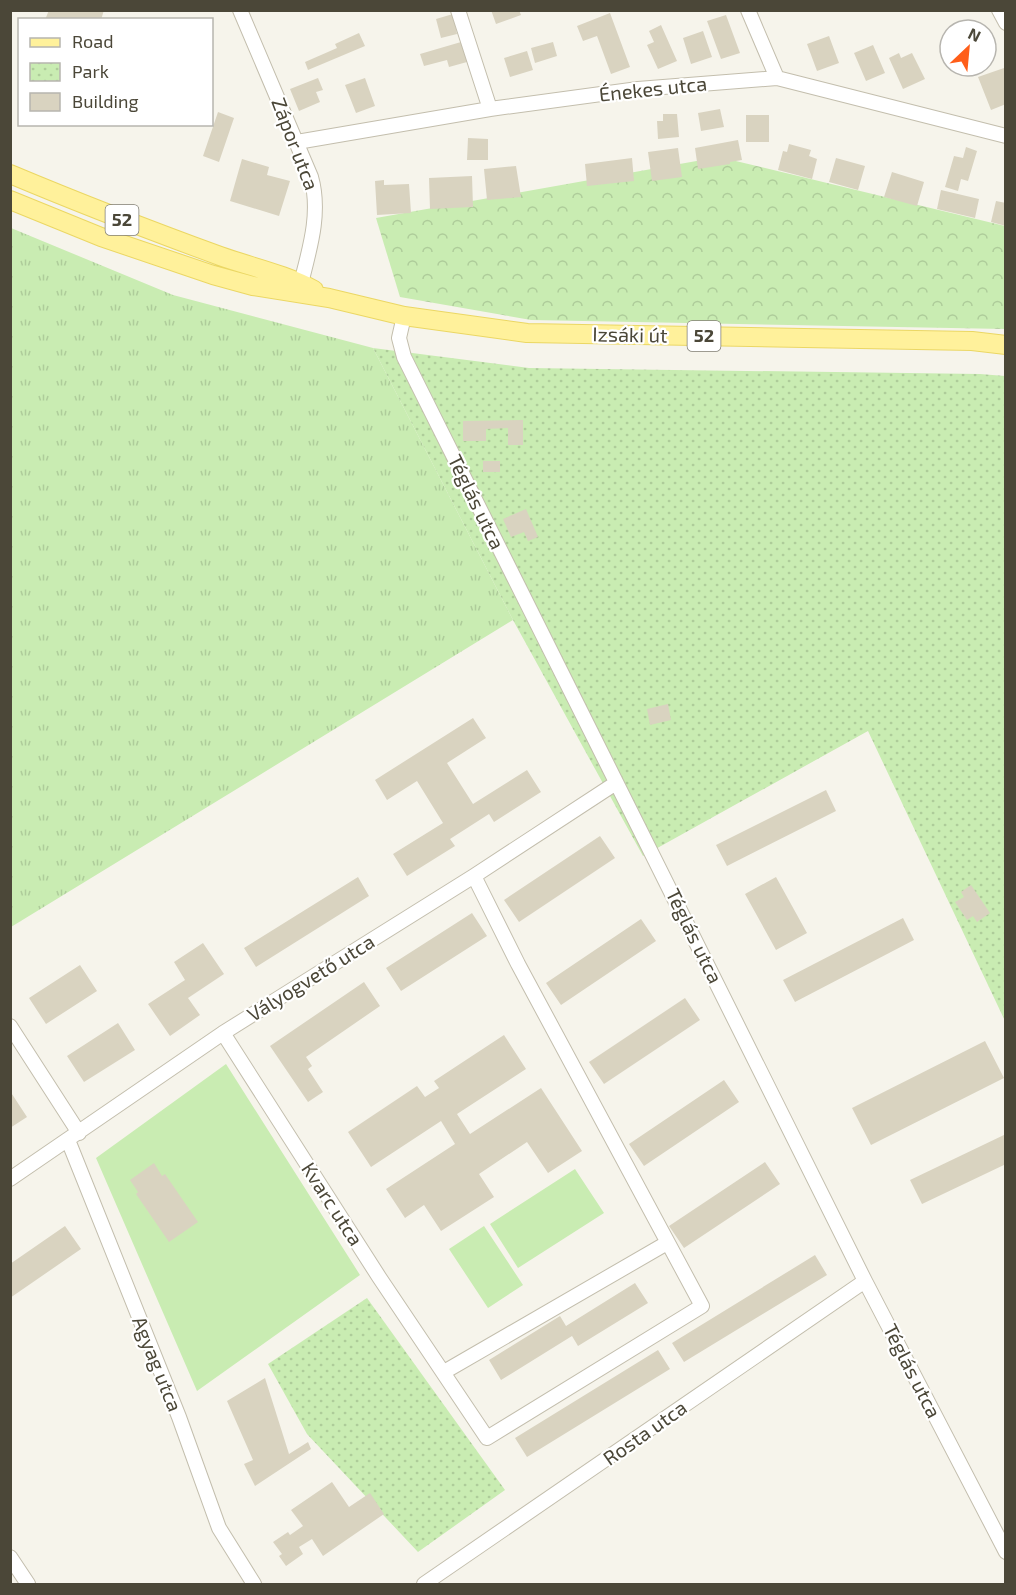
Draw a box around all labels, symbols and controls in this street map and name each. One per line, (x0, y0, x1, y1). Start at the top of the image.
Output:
legend (18, 18, 213, 126)
north arrow (938, 18, 998, 78)
text: N (965, 23, 984, 45)
text: Road (72, 30, 113, 52)
text: Park (72, 60, 109, 82)
street label: Énekes utca (598, 70, 708, 106)
text: Building (72, 90, 139, 112)
street label: Zápor utca (267, 94, 325, 193)
road number: 52 (106, 205, 138, 235)
street label: Izsáki út (592, 321, 668, 347)
road number: 52 (688, 321, 720, 351)
street label: Téglás utca (444, 450, 510, 553)
street label: Téglás utca (662, 884, 728, 987)
street label: Vályogvető utca (242, 928, 379, 1026)
street label: Kvarc utca (297, 1157, 369, 1250)
street label: Agyag utca (128, 1313, 188, 1415)
street label: Téglás utca (879, 1319, 947, 1422)
street label: Rosta utca (598, 1395, 691, 1470)

